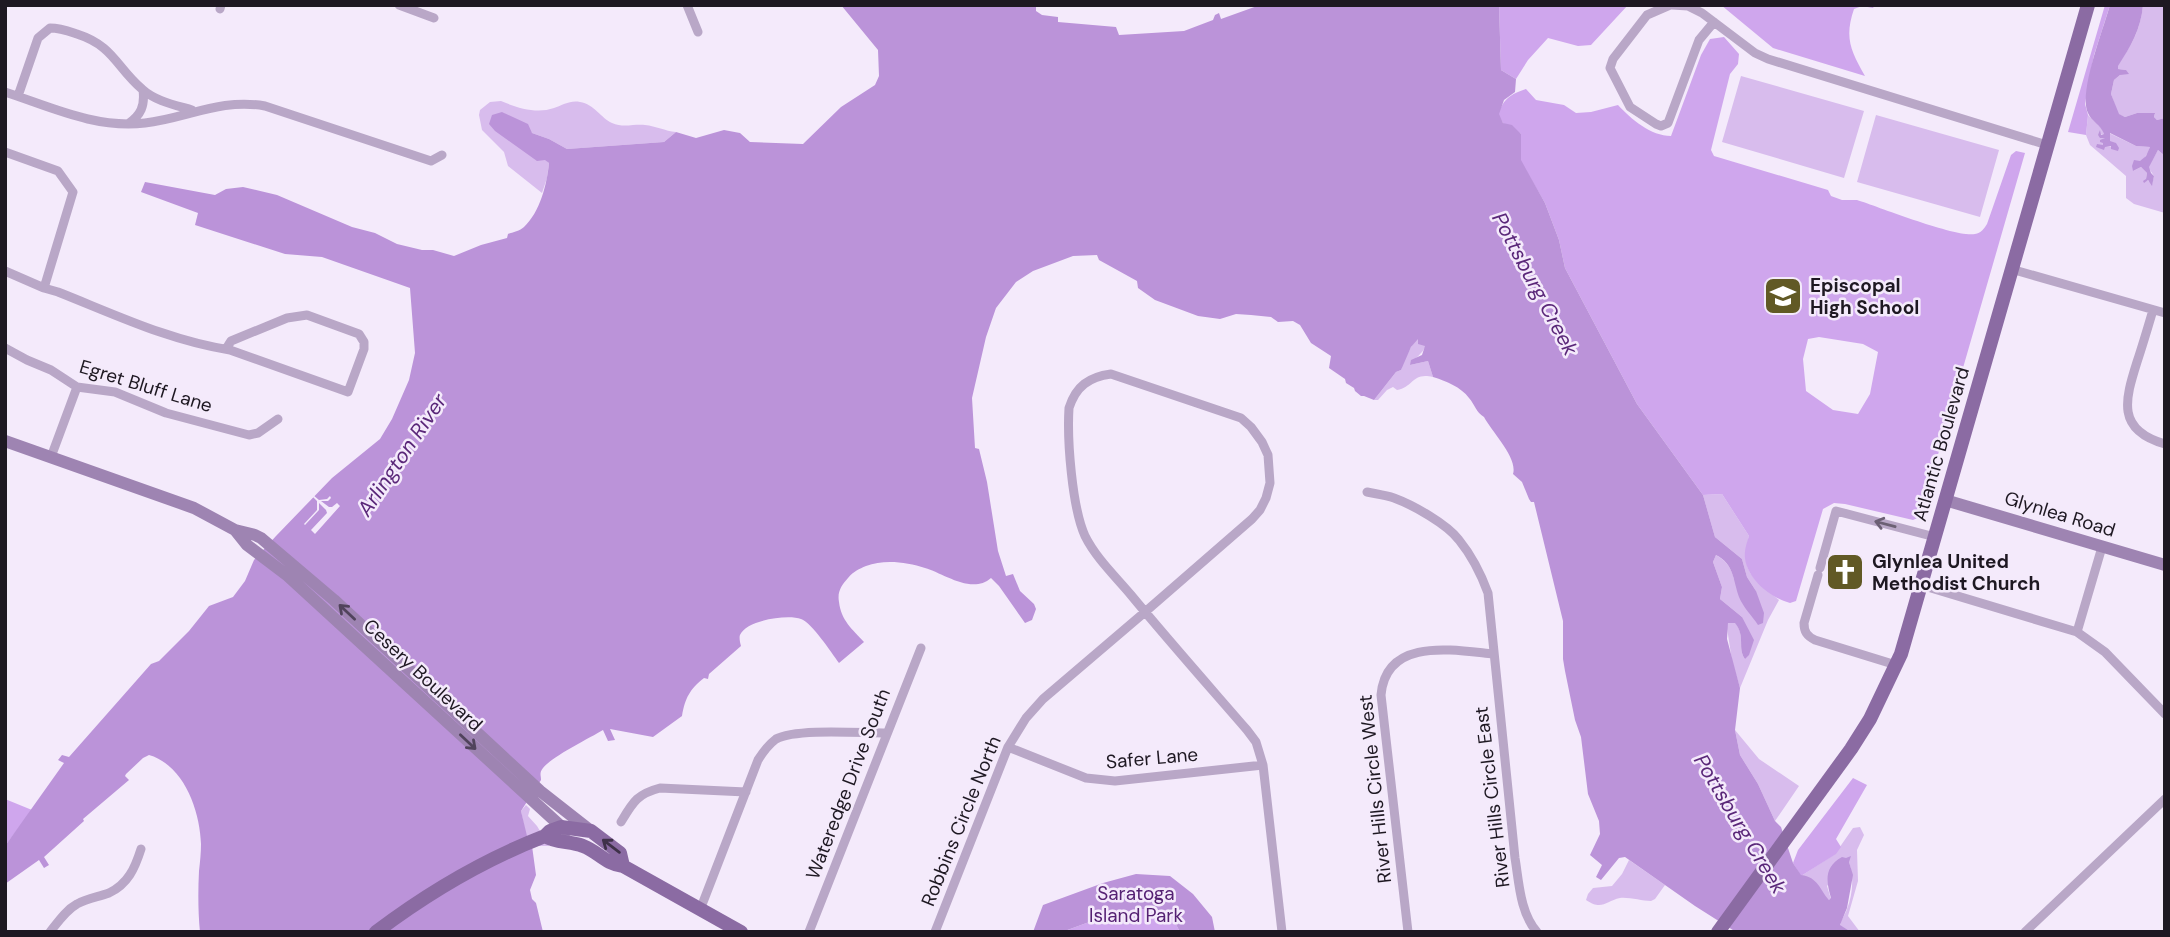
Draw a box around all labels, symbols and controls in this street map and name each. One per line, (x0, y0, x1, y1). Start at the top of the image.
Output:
water label: Pottsburg Creek (1485, 207, 1585, 361)
place label: Episcopal High School (1810, 273, 1919, 320)
school or university icon: Episcopal High School (1762, 275, 1804, 317)
street label: Egret Bluff Lane (77, 354, 215, 418)
street label: Atlantic Boulevard (1907, 364, 1975, 524)
water label: Arlington River (350, 387, 454, 522)
street label: Glynlea Road (2001, 485, 2119, 543)
one-way arrow (1875, 516, 1897, 529)
place label: Glynlea United Methodist Church (1872, 549, 2040, 596)
church icon: Glynlea United Methodist Church (1824, 551, 1866, 593)
one-way arrow (339, 603, 356, 620)
street label: Cesery Boulevard (358, 613, 488, 737)
street label: Wateredge Drive South (800, 685, 896, 883)
street label: River Hills Circle West (1353, 694, 1397, 884)
street label: River Hills Circle East (1468, 705, 1516, 889)
street label: Robbins Circle North (915, 732, 1007, 910)
one-way arrow (459, 734, 476, 751)
street label: Safer Lane (1105, 742, 1199, 774)
water label: Pottsburg Creek (1687, 749, 1793, 899)
one-way arrow (602, 839, 621, 854)
park label: Saratoga Island Park (1089, 881, 1183, 928)

